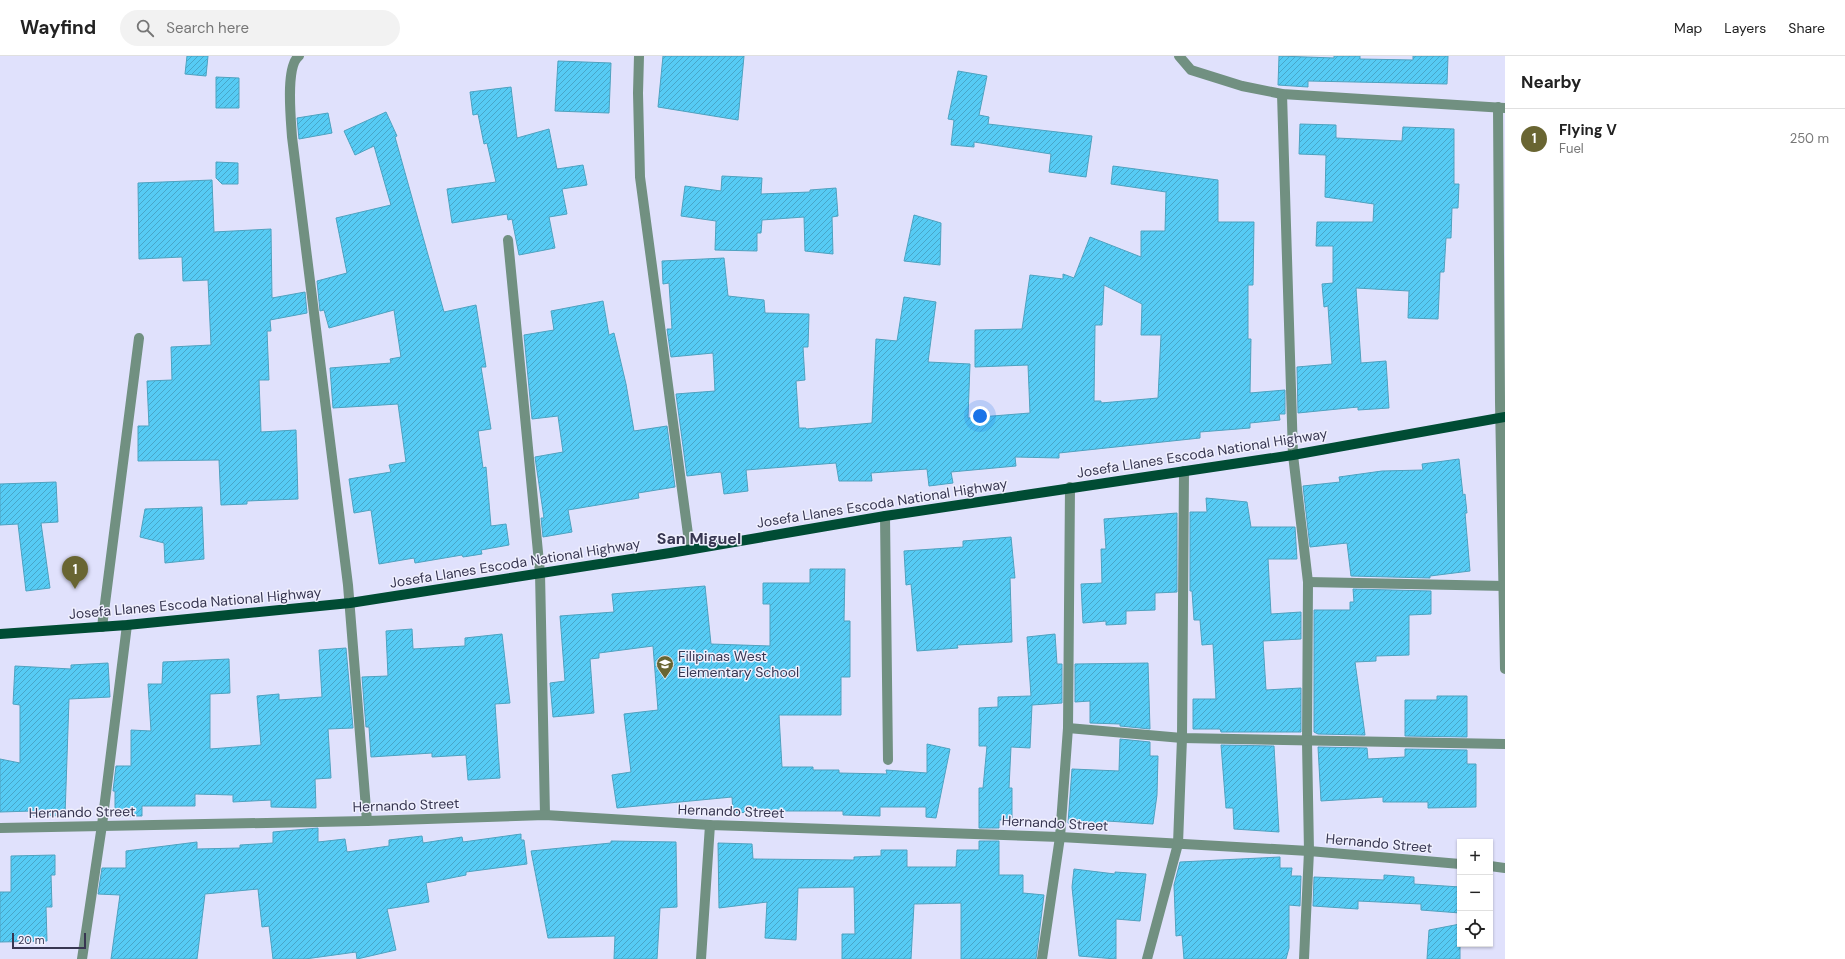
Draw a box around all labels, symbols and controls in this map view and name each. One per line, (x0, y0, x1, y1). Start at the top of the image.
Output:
search box (120, 10, 400, 46)
text: Wayfind (20, 15, 96, 40)
icon: search (134, 17, 156, 39)
text: Search here (166, 18, 249, 38)
text: Map (1674, 19, 1702, 37)
text: Layers (1724, 19, 1766, 37)
text: Share (1788, 19, 1825, 37)
text: Nearby (1521, 71, 1581, 93)
text: Flying V (1559, 120, 1617, 140)
text: 1 (1532, 130, 1536, 147)
text: 250 m (1790, 130, 1829, 147)
text: Fuel (1559, 140, 1584, 157)
your location (970, 406, 990, 426)
street label: Josefa Llanes Escoda National Highway (1075, 424, 1329, 482)
street label: Josefa Llanes Escoda National Highway (755, 474, 1009, 532)
district label: San Miguel (657, 528, 741, 549)
street label: Josefa Llanes Escoda National Highway (388, 534, 642, 592)
pin: 1 (62, 556, 88, 589)
street label: Josefa Llanes Escoda National Highway (68, 583, 322, 623)
place label: Filipinas West Elementary School (678, 647, 799, 681)
school or university icon: Filipinas West Elementary School (655, 654, 675, 679)
street label: Hernando Street (352, 794, 460, 816)
street label: Hernando Street (677, 800, 785, 822)
street label: Hernando Street (28, 802, 136, 822)
street label: Hernando Street (1001, 811, 1109, 835)
street label: Hernando Street (1325, 829, 1433, 857)
map controls (1457, 839, 1493, 947)
button: + (1457, 839, 1493, 875)
button: − (1457, 875, 1493, 911)
button: locate (1457, 911, 1493, 947)
scale bar (12, 931, 86, 950)
text: 20 m (18, 933, 44, 947)

